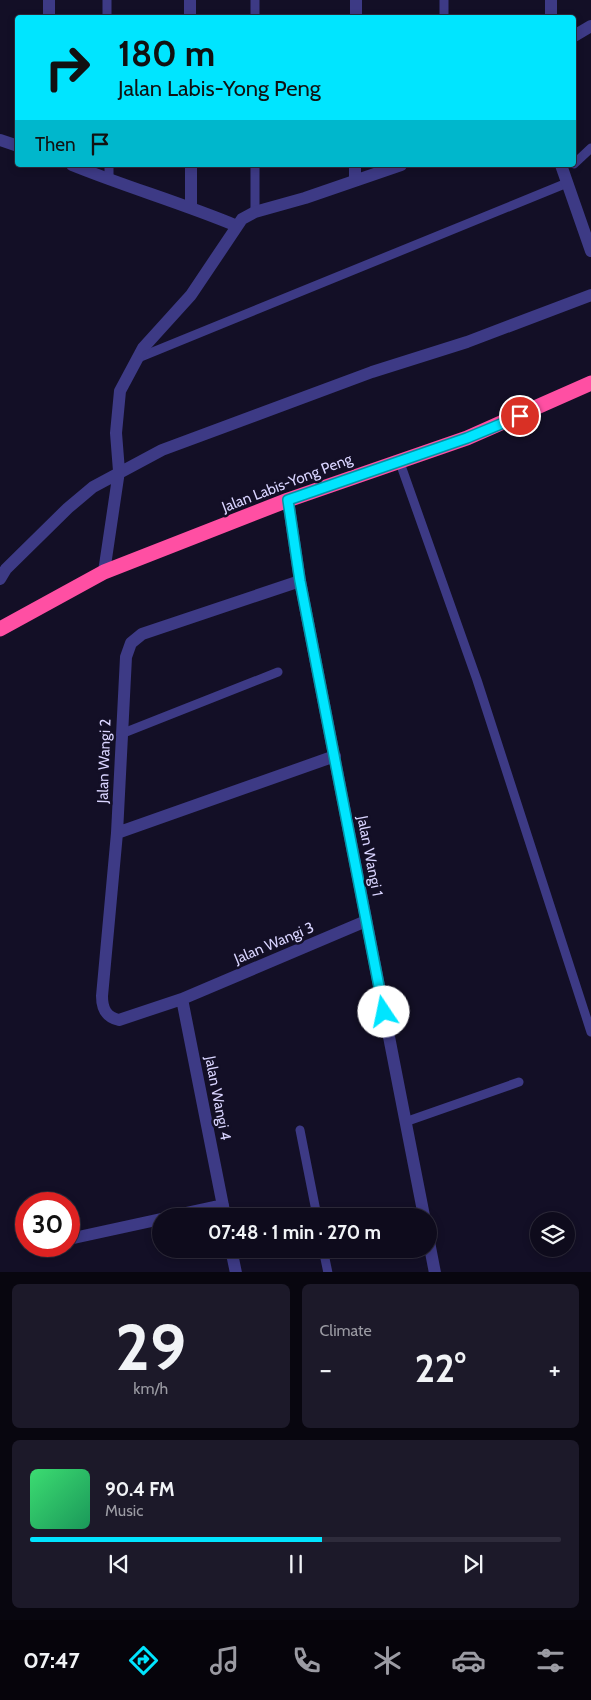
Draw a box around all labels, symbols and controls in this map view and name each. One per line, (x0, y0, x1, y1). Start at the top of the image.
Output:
text: 180 m (118, 32, 215, 75)
icon: right (35, 35, 100, 100)
text: Jalan Labis-Yong Peng (118, 75, 321, 102)
icon: arrive (86, 130, 114, 158)
text: Then (35, 133, 76, 156)
pin (499, 395, 541, 437)
icon: arrive (506, 402, 534, 430)
street label: Jalan Labis-Yong Peng (218, 450, 355, 517)
street label: Jalan Wangi 2 (93, 718, 114, 805)
street label: Jalan Wangi 1 (353, 813, 387, 898)
street label: Jalan Wangi 3 (230, 918, 317, 968)
position arrow (357, 985, 409, 1037)
street label: Jalan Wangi 4 (201, 1053, 235, 1142)
speed limit sign: 30 (15, 1192, 80, 1257)
map controls (530, 1212, 575, 1257)
button: layers (530, 1212, 575, 1257)
text: 07:48 · 1 min · 270 m (208, 1221, 381, 1244)
text: 29 (115, 1307, 186, 1386)
text: Climate (320, 1321, 372, 1340)
text: 22° (415, 1345, 466, 1392)
text: − (320, 1352, 332, 1386)
text: + (549, 1352, 561, 1386)
text: km/h (133, 1379, 168, 1398)
text: 90.4 FM (105, 1478, 175, 1501)
text: Music (105, 1501, 143, 1520)
icon: previous (105, 1550, 133, 1578)
icon: pause (282, 1550, 310, 1578)
icon: next (459, 1550, 487, 1578)
icon: directions (126, 1643, 161, 1678)
icon: music (207, 1643, 242, 1678)
icon: phone (289, 1643, 324, 1678)
icon: climate (370, 1643, 405, 1678)
icon: car (451, 1643, 486, 1678)
icon: filters (533, 1643, 568, 1678)
text: 07:47 (23, 1647, 80, 1674)

